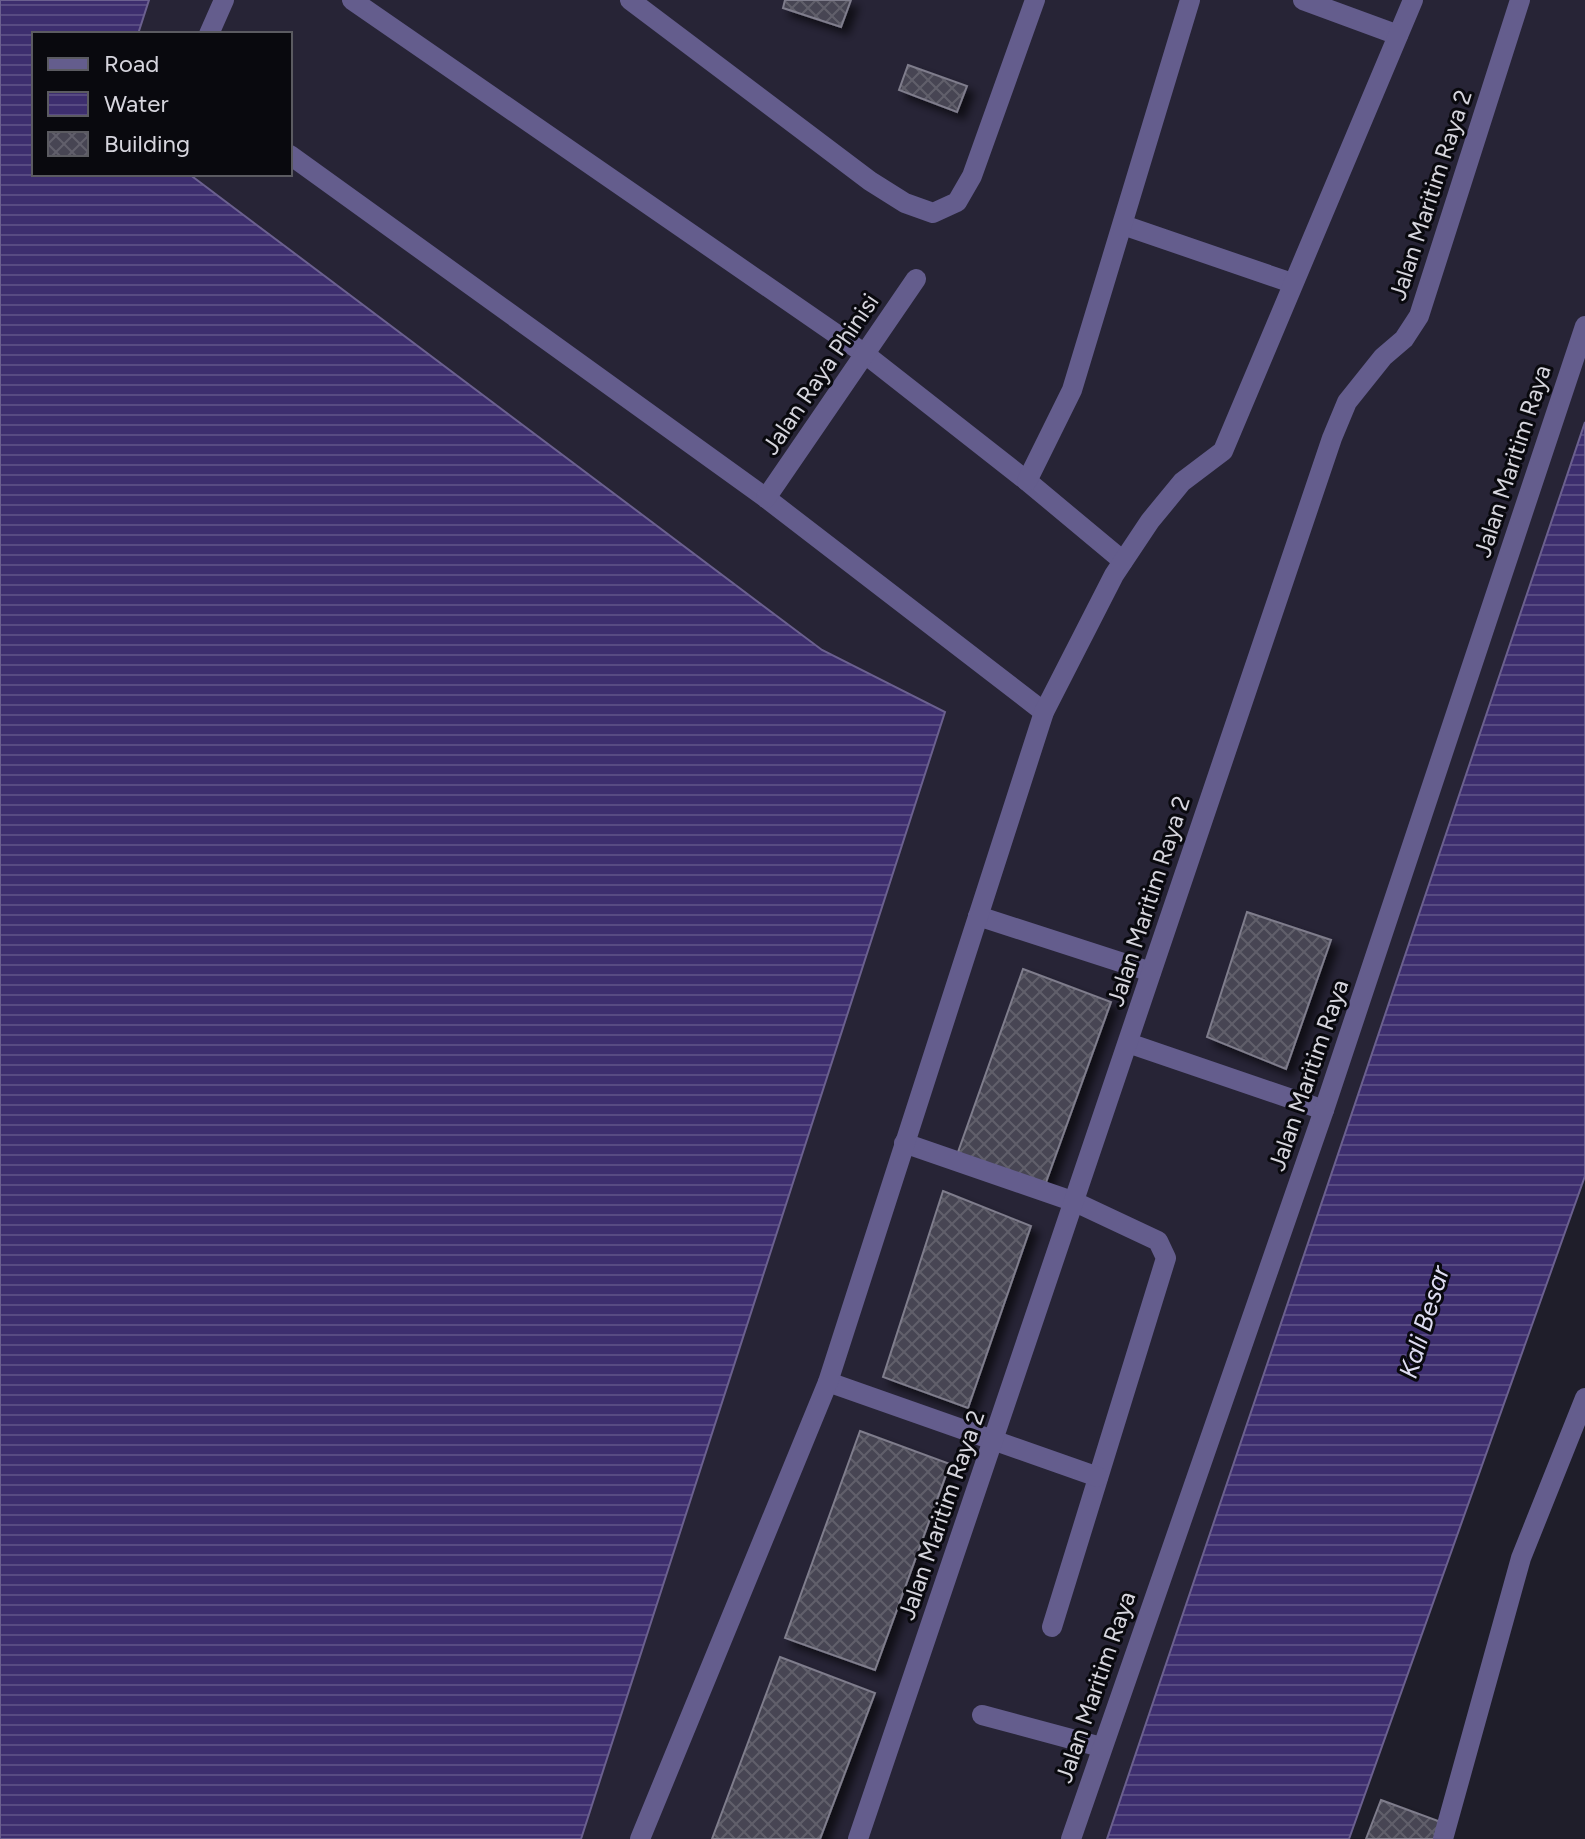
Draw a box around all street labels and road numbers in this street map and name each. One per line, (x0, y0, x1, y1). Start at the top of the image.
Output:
street label: Jalan Maritim Raya 2 (1382, 86, 1478, 304)
street label: Jalan Raya Phinisi (756, 288, 884, 460)
street label: Jalan Maritim Raya (1467, 361, 1557, 561)
street label: Jalan Maritim Raya 2 (1100, 792, 1196, 1010)
street label: Jalan Maritim Raya (1262, 976, 1354, 1174)
street label: Jalan Maritim Raya 2 (892, 1406, 990, 1624)
street label: Jalan Maritim Raya (1049, 1588, 1141, 1786)

